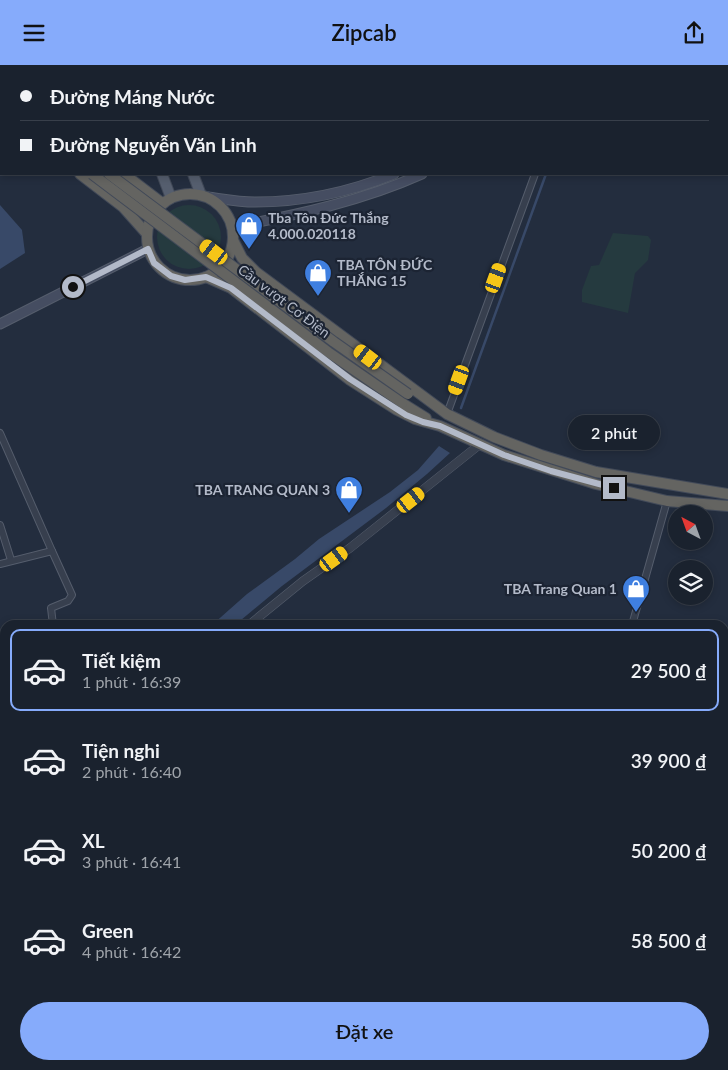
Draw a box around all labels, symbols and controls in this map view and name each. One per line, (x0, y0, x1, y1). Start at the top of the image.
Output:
icon: menu (20, 19, 48, 47)
text: Zipcab (331, 19, 397, 46)
icon: share (680, 19, 708, 47)
text: Đường Máng Nước (50, 85, 215, 108)
text: Đường Nguyễn Văn Linh (50, 133, 257, 156)
place label: Tba Tôn Đức Thắng 4.000.020118 (268, 209, 389, 242)
shop icon: Tba Tôn Đức Thắng 4.000.020118 (234, 211, 264, 250)
car (197, 237, 230, 267)
place label: TBA TÔN ĐỨC THẮNG 15 (337, 256, 433, 289)
shop icon: TBA TÔN ĐỨC THẮNG 15 (303, 258, 333, 297)
street label: Cầu vượt Cơ Điện (235, 260, 334, 341)
car (483, 261, 508, 295)
route start (62, 276, 84, 298)
car (351, 342, 384, 372)
car (446, 363, 471, 397)
callout: 2 phút (568, 415, 660, 451)
text: 2 phút (591, 423, 637, 442)
shop icon: TBA TRANG QUAN 3 (334, 475, 364, 514)
route end (603, 477, 625, 499)
place label: TBA TRANG QUAN 3 (195, 481, 330, 498)
car (394, 485, 427, 515)
north arrow (668, 505, 712, 550)
map controls (668, 505, 713, 605)
car (317, 544, 350, 574)
button: layers (668, 560, 713, 605)
shop icon: TBA Trang Quan 1 (621, 574, 651, 613)
place label: TBA Trang Quan 1 (504, 580, 617, 597)
icon: car (22, 648, 67, 693)
text: Tiết kiệm (82, 649, 161, 672)
text: 29 500 ₫ (631, 659, 707, 682)
text: 1 phút · 16:39 (82, 672, 181, 691)
icon: car (22, 738, 67, 783)
text: Tiện nghi (82, 739, 160, 762)
text: 39 900 ₫ (631, 749, 707, 772)
text: 2 phút · 16:40 (82, 762, 181, 781)
icon: car (22, 828, 67, 873)
text: XL (82, 829, 105, 852)
text: 50 200 ₫ (631, 839, 707, 862)
text: 3 phút · 16:41 (82, 852, 181, 871)
icon: car (22, 918, 67, 963)
text: Green (82, 919, 133, 942)
text: 58 500 ₫ (631, 929, 707, 952)
text: 4 phút · 16:42 (82, 942, 181, 961)
button: Đặt xe (20, 1002, 709, 1060)

